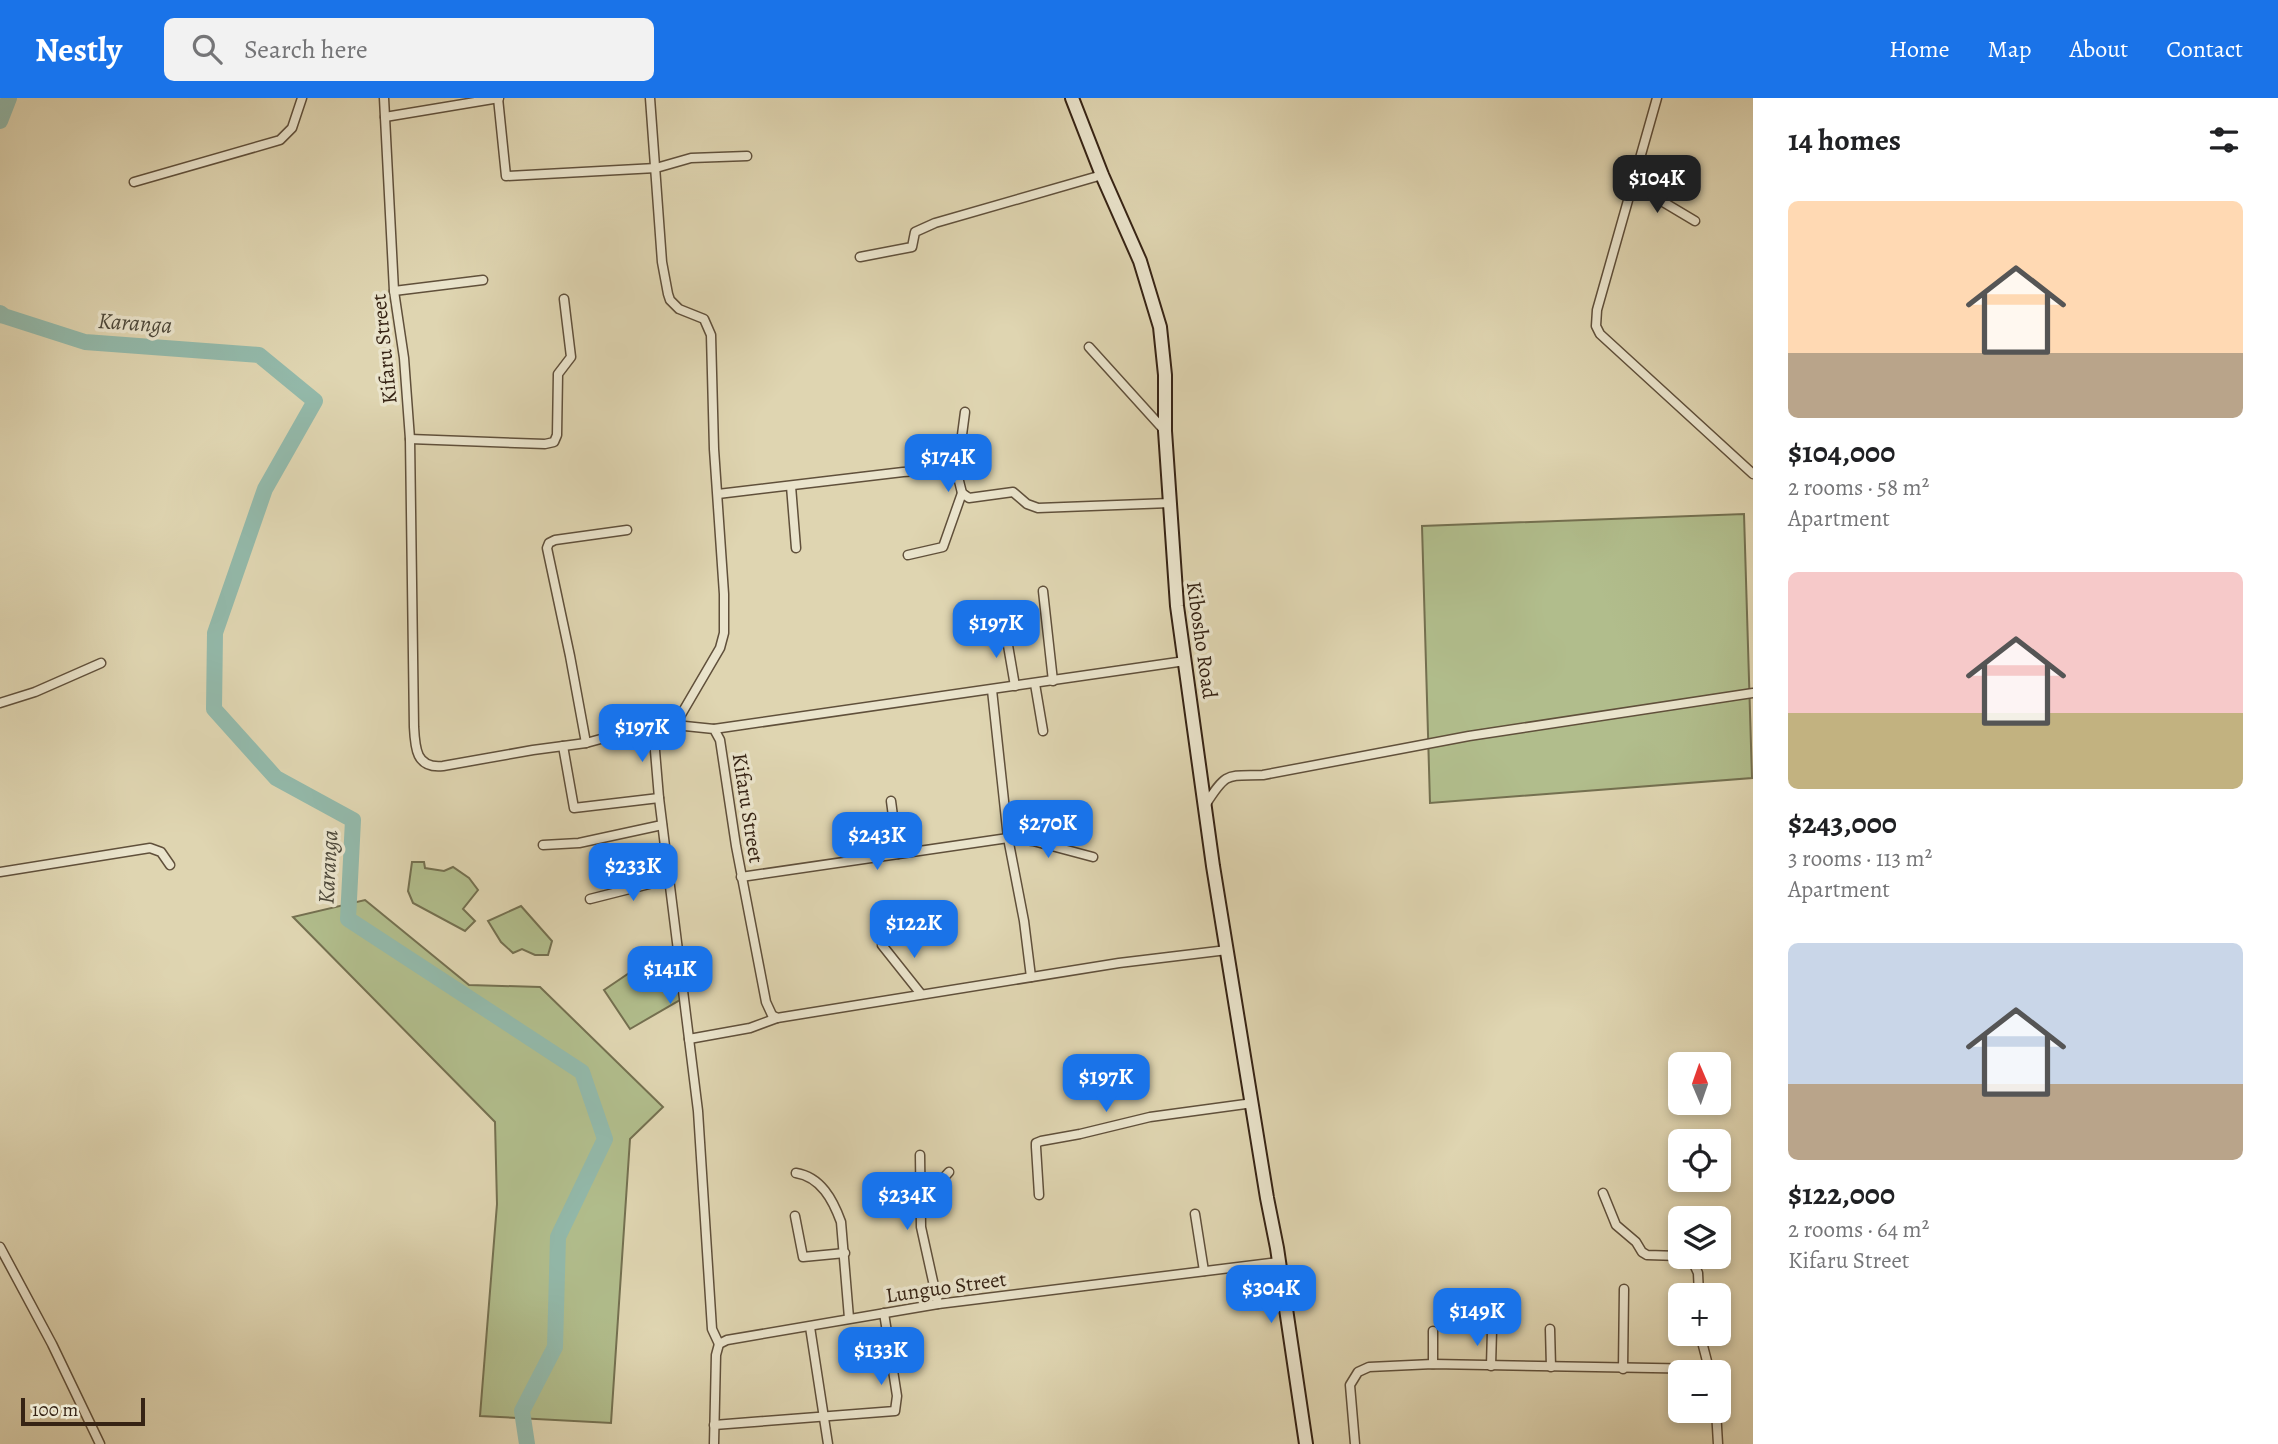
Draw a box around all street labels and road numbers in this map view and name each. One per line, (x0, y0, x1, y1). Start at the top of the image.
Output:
street label: Kifaru Street (364, 292, 404, 406)
street label: Kibosho Road (1180, 580, 1224, 701)
street label: Kifaru Street (726, 751, 771, 865)
street label: Lunguo Street (884, 1265, 1008, 1309)

